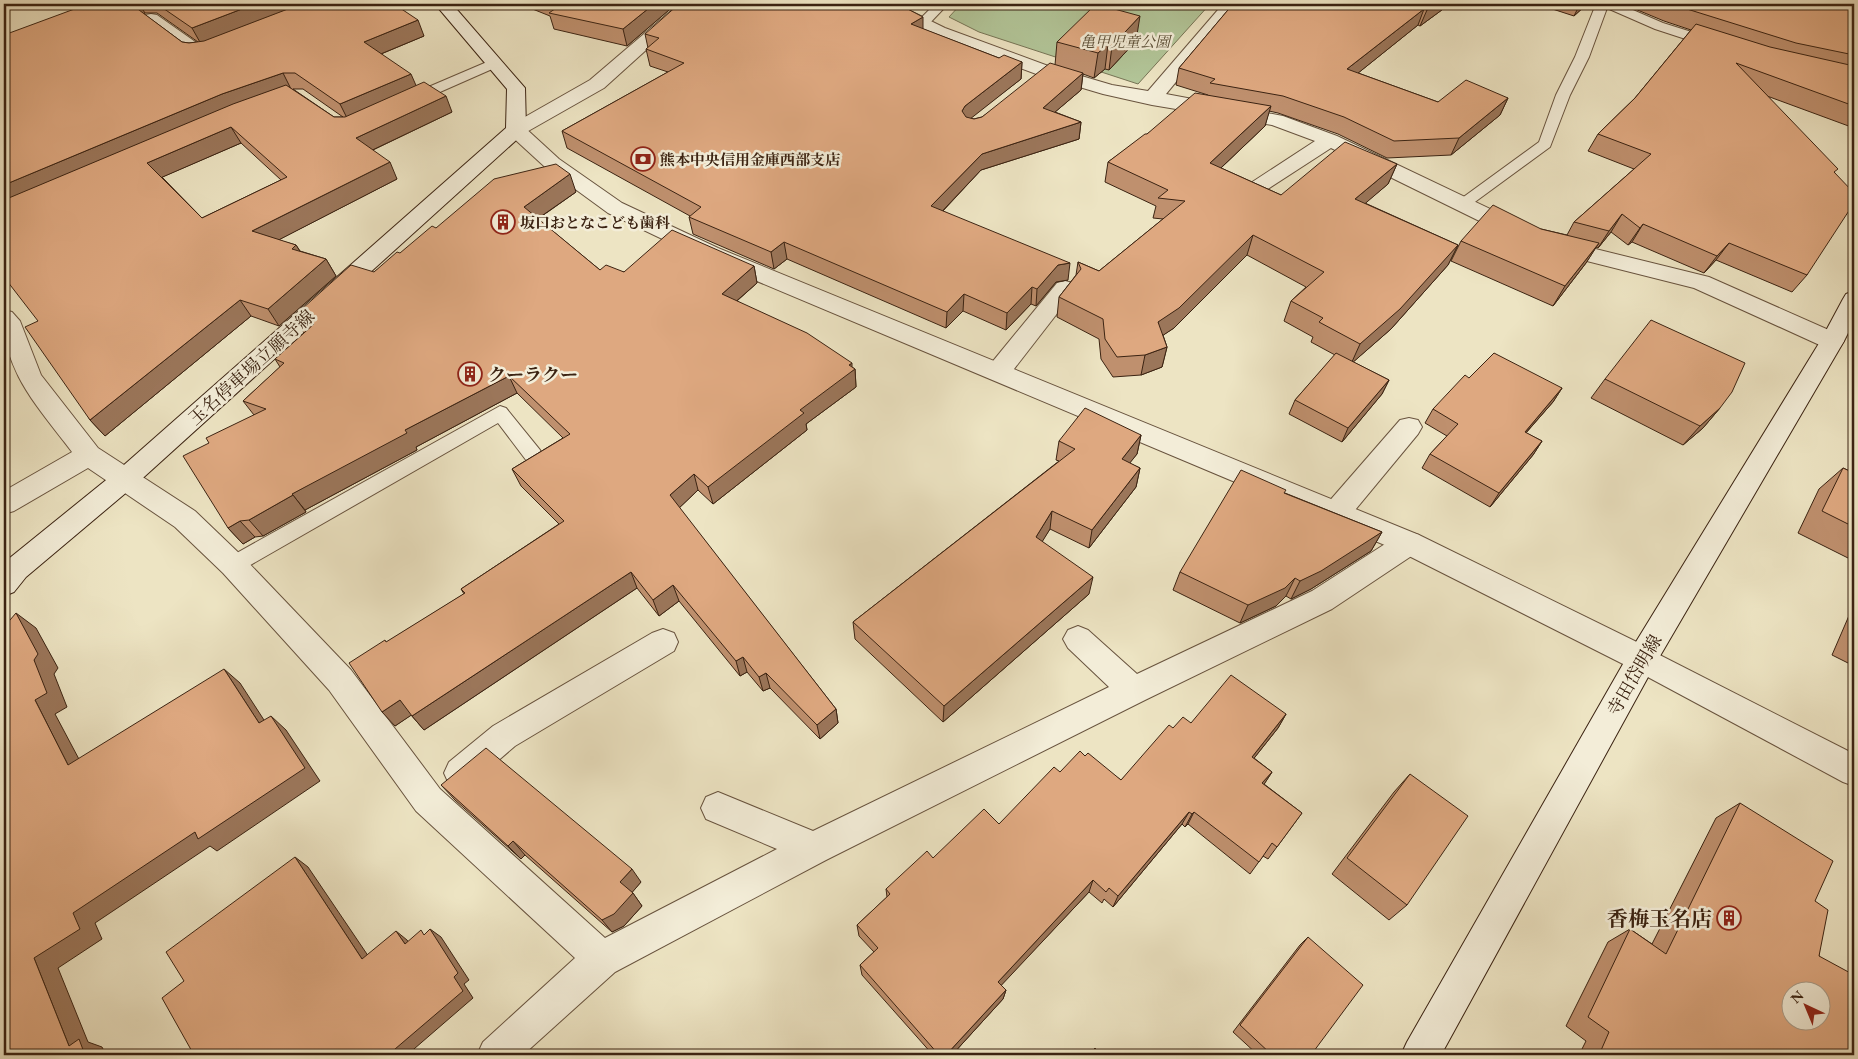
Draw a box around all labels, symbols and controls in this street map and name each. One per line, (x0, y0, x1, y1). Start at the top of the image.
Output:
park label: 亀甲児童公園 (1080, 32, 1173, 51)
bank icon: 熊本中央信用金庫西部支店 (630, 146, 656, 172)
place label: 熊本中央信用金庫西部支店 (660, 150, 840, 169)
building icon: 坂口おとなこども歯科 (490, 209, 516, 235)
place label: 坂口おとなこども歯科 (520, 213, 670, 232)
street label: 玉名停車場立願寺線 (183, 304, 319, 430)
building icon: クーラクー (457, 361, 483, 387)
place label: クーラクー (488, 363, 578, 386)
street label: 寺田岱明線 (1602, 630, 1666, 720)
place label: 香梅玉名店 (1607, 905, 1712, 932)
building icon: 香梅玉名店 (1716, 905, 1742, 931)
north arrow (1780, 982, 1830, 1032)
text: N (1787, 986, 1808, 1007)

